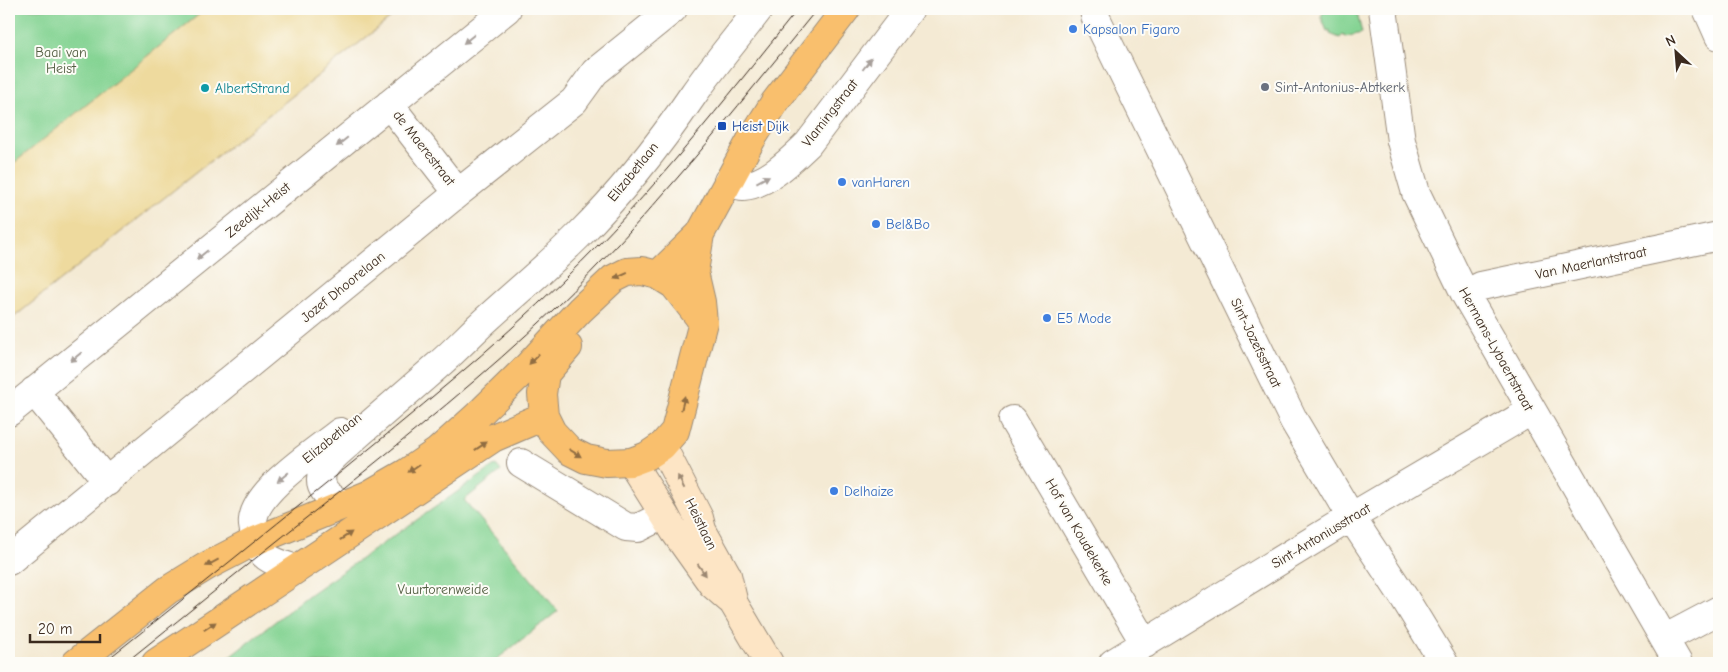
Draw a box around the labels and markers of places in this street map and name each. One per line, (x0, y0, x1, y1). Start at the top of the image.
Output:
place label: Kapsalon Figaro (1083, 21, 1180, 38)
marker: Kapsalon Figaro (1067, 23, 1079, 35)
place label: Sint-Antonius-Abtkerk (1275, 79, 1405, 96)
place label: AlbertStrand (215, 80, 290, 97)
marker: Sint-Antonius-Abtkerk (1259, 81, 1271, 93)
marker: AlbertStrand (199, 82, 211, 94)
place label: Heist Dijk (732, 118, 789, 135)
marker: Heist Dijk (716, 120, 728, 132)
place label: vanHaren (851, 174, 910, 191)
marker: vanHaren (836, 176, 848, 188)
place label: Bel&Bo (886, 216, 930, 233)
marker: Bel&Bo (870, 218, 882, 230)
place label: E5 Mode (1057, 310, 1111, 327)
marker: E5 Mode (1041, 312, 1053, 324)
place label: Delhaize (844, 483, 894, 500)
marker: Delhaize (828, 485, 840, 497)

